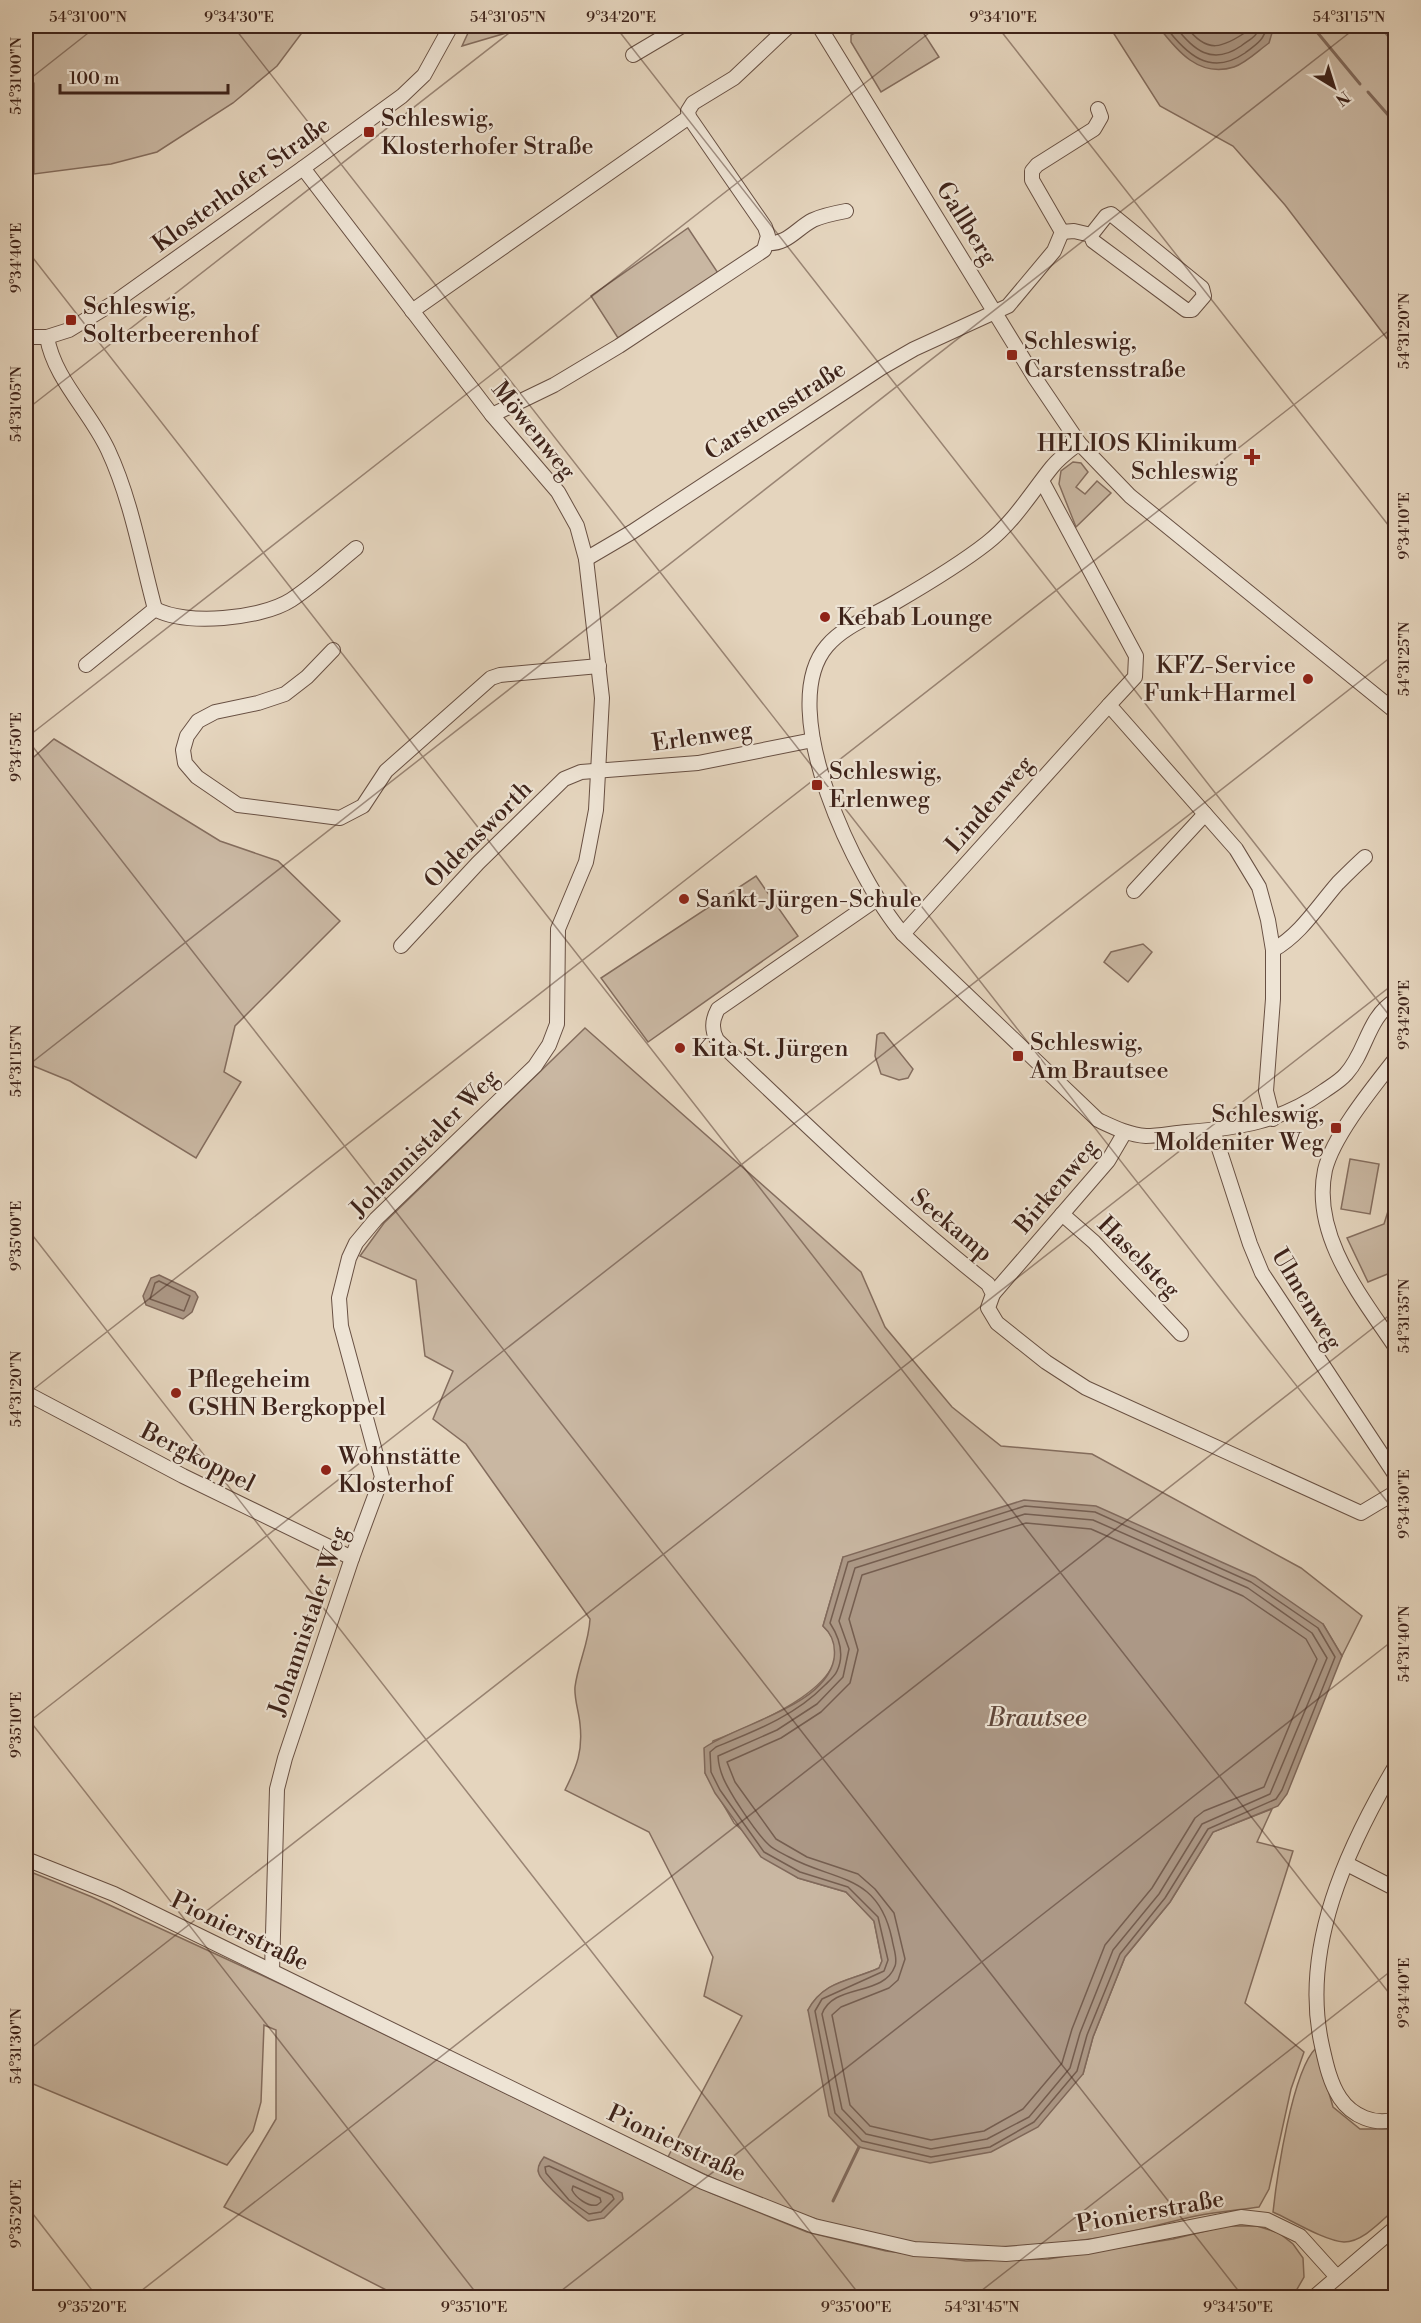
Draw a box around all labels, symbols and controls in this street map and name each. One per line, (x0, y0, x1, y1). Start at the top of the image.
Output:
text: 54°31'00"N (49, 8, 127, 27)
text: 9°34'30"E (204, 8, 274, 27)
text: 54°31'05"N (470, 8, 546, 27)
text: 9°34'20"E (586, 8, 656, 27)
text: 9°34'10"E (969, 8, 1037, 27)
text: 54°31'15"N (1313, 8, 1385, 27)
text: 54°31'00"N (7, 37, 26, 115)
scale bar (60, 57, 228, 95)
north arrow (1304, 57, 1364, 117)
text: 100 m (69, 67, 120, 90)
text: N (1331, 86, 1354, 110)
place label: Schleswig, Klosterhofer Straße (381, 104, 594, 162)
street label: Klosterhofer Straße (147, 110, 336, 259)
marker: Schleswig, Klosterhofer Straße (362, 125, 376, 139)
street label: Gallberg (929, 176, 1004, 271)
text: 9°34'40"E (7, 223, 26, 293)
place label: Schleswig, Solterbeerenhof (83, 292, 260, 350)
text: 54°31'20"N (1395, 293, 1414, 369)
marker: Schleswig, Solterbeerenhof (64, 313, 78, 327)
place label: Schleswig, Carstensstraße (1024, 327, 1186, 385)
marker: Schleswig, Carstensstraße (1005, 348, 1019, 362)
street label: Carstensstraße (699, 354, 852, 468)
text: 54°31'05"N (7, 366, 26, 442)
street label: Möwenweg (484, 375, 582, 486)
place label: HELIOS Klinikum Schleswig (1037, 429, 1239, 487)
marker: HELIOS Klinikum Schleswig (1243, 448, 1261, 466)
text: 9°34'10"E (1395, 492, 1414, 560)
place label: Kebab Lounge (837, 603, 993, 633)
marker: Kebab Lounge (818, 610, 832, 624)
text: 54°31'25"N (1395, 622, 1414, 696)
place label: KFZ-Service Funk+Harmel (1144, 651, 1296, 709)
marker: KFZ-Service Funk+Harmel (1301, 672, 1315, 686)
text: 9°34'50"E (7, 712, 26, 782)
street label: Erlenweg (650, 715, 755, 759)
street label: Lindenweg (939, 749, 1041, 859)
place label: Schleswig, Erlenweg (829, 757, 942, 815)
street label: Oldensworth (418, 774, 539, 895)
marker: Schleswig, Erlenweg (810, 778, 824, 792)
place label: Sankt-Jürgen-Schule (696, 885, 922, 915)
marker: Sankt-Jürgen-Schule (677, 892, 691, 906)
text: 9°34'20"E (1395, 980, 1414, 1050)
text: 54°31'15"N (7, 1025, 26, 1097)
place label: Schleswig, Am Brautsee (1029, 1028, 1169, 1086)
place label: Kita St. Jürgen (692, 1034, 848, 1064)
marker: Kita St. Jürgen (673, 1041, 687, 1055)
marker: Schleswig, Am Brautsee (1011, 1049, 1025, 1063)
street label: Johannistaler Weg (343, 1063, 506, 1225)
place label: Schleswig, Moldeniter Weg (1154, 1100, 1325, 1158)
marker: Schleswig, Moldeniter Weg (1329, 1121, 1343, 1135)
street label: Birkenweg (1008, 1133, 1105, 1241)
street label: Seekamp (904, 1183, 999, 1269)
text: 9°35'00"E (7, 1201, 26, 1271)
street label: Haselsteg (1091, 1210, 1186, 1306)
street label: Ulmenweg (1264, 1243, 1348, 1356)
text: 54°31'35"N (1395, 1279, 1414, 1353)
text: 54°31'20"N (7, 1351, 26, 1427)
place label: Pflegeheim GSHN Bergkoppel (188, 1365, 386, 1423)
marker: Pflegeheim GSHN Bergkoppel (169, 1386, 183, 1400)
street label: Bergkoppel (134, 1416, 260, 1499)
place label: Wohnstätte Klosterhof (337, 1442, 461, 1500)
marker: Wohnstätte Klosterhof (319, 1463, 333, 1477)
text: 9°34'30"E (1395, 1469, 1414, 1539)
street label: Johannistaler Weg (262, 1522, 356, 1721)
text: 54°31'40"N (1395, 1606, 1414, 1682)
text: 9°35'10"E (7, 1692, 26, 1758)
water label: Brautsee (986, 1702, 1087, 1734)
street label: Pionierstraße (166, 1886, 313, 1978)
text: 9°34'40"E (1395, 1958, 1414, 2028)
text: 54°31'30"N (7, 2008, 26, 2084)
street label: Pionierstraße (602, 2099, 751, 2189)
text: 9°35'20"E (7, 2179, 26, 2249)
street label: Pionierstraße (1074, 2184, 1227, 2240)
text: 9°35'20"E (57, 2298, 127, 2317)
text: 9°35'10"E (441, 2298, 507, 2317)
text: 9°35'00"E (821, 2298, 891, 2317)
text: 54°31'45"N (945, 2298, 1019, 2317)
text: 9°34'50"E (1203, 2298, 1273, 2317)

